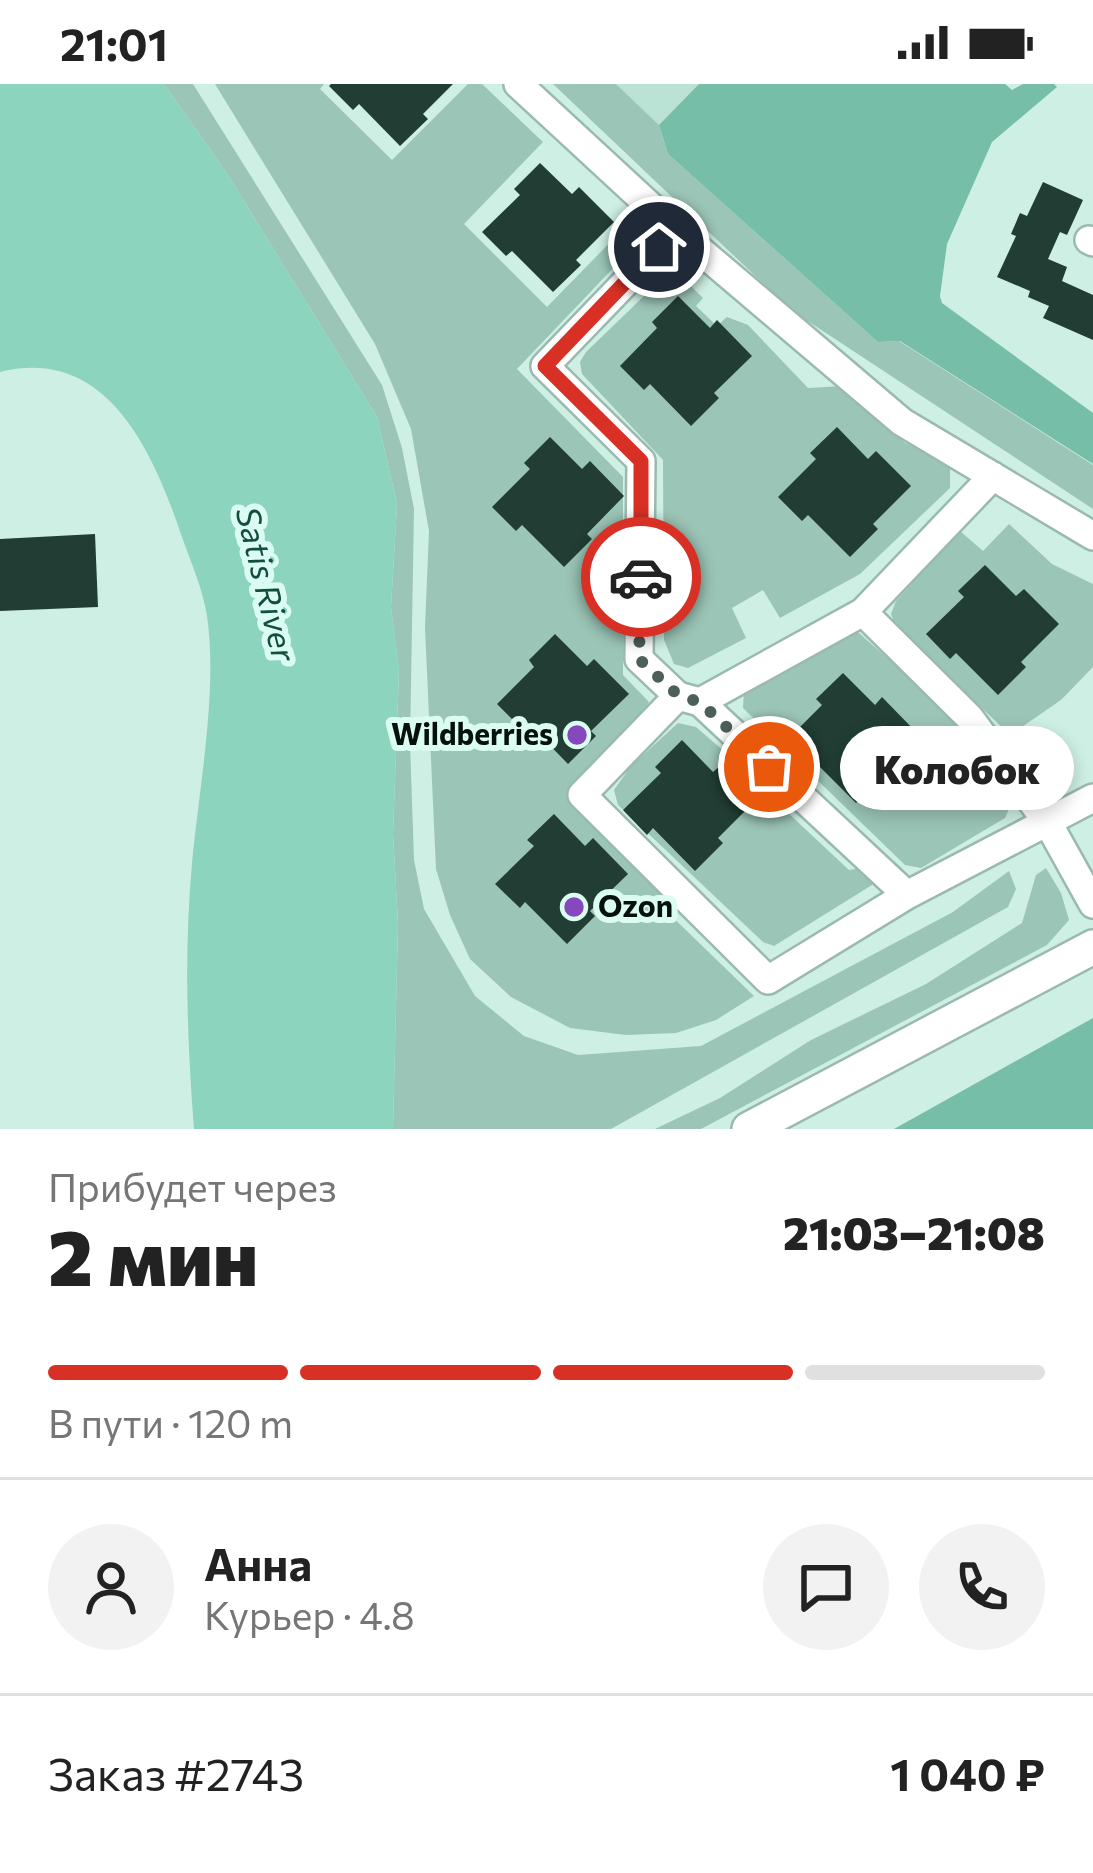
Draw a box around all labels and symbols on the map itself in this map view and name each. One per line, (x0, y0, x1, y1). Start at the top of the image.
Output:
pin (608, 196, 710, 298)
water label: Satis River (228, 502, 307, 667)
courier (581, 517, 701, 637)
place label: Wildberries (391, 714, 553, 751)
pin (718, 716, 820, 818)
marker: Wildberries (564, 722, 590, 748)
callout: Колобок (841, 725, 1075, 809)
place label: Ozon (598, 886, 673, 923)
marker: Ozon (561, 894, 587, 920)

